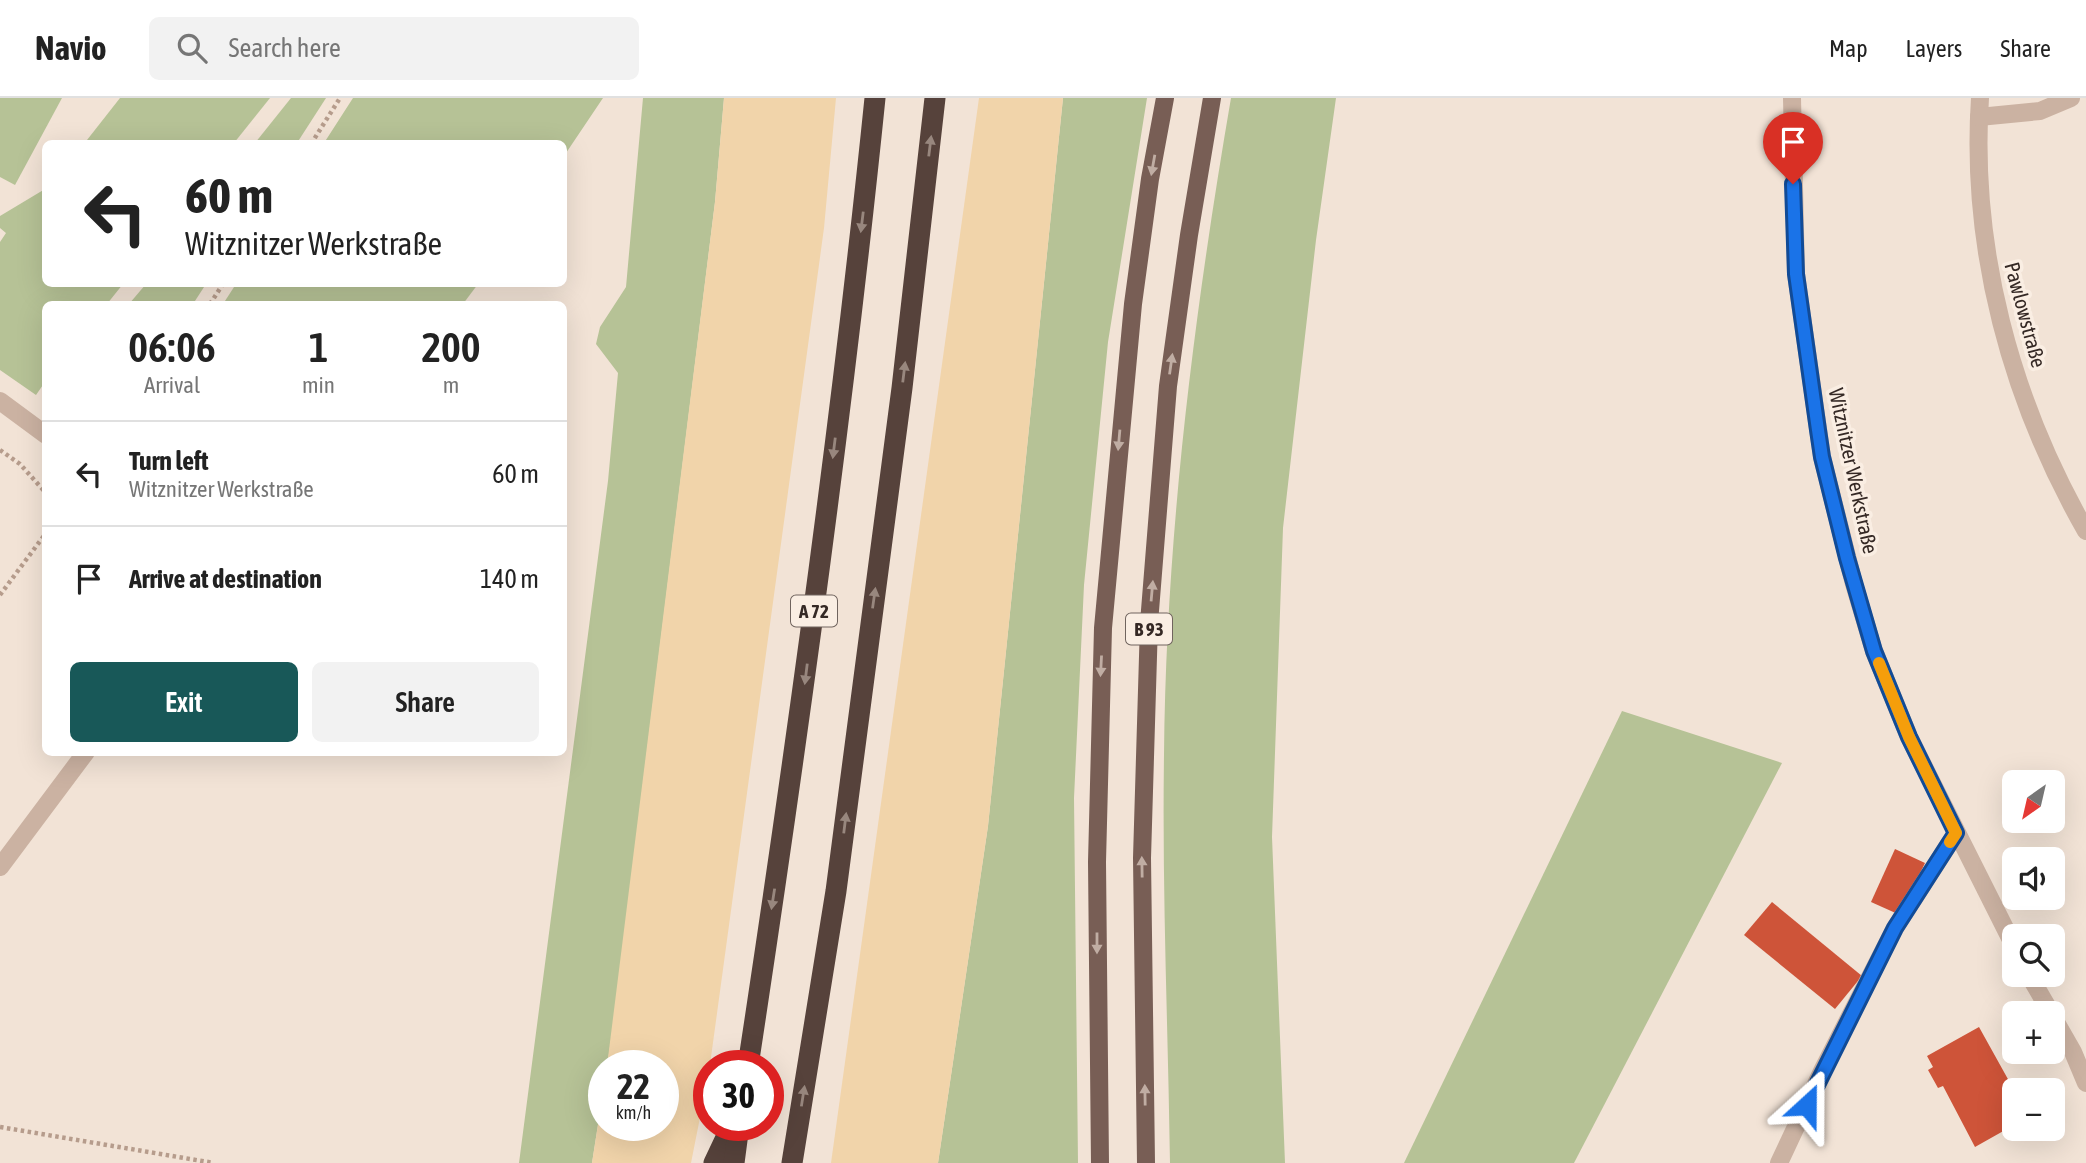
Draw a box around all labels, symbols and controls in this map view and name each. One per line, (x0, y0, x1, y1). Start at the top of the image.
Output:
search box (149, 17, 639, 80)
text: Navio (35, 29, 107, 67)
icon: search (173, 29, 211, 67)
text: Search here (229, 33, 341, 63)
text: Map (1829, 35, 1868, 62)
text: Layers (1906, 35, 1962, 62)
text: Share (2000, 35, 2051, 62)
pin (1763, 112, 1823, 184)
icon: arrive (1774, 123, 1812, 161)
one-way arrow (924, 135, 935, 157)
one-way arrow (1147, 154, 1158, 176)
text: 60 m (185, 167, 273, 223)
icon: left (70, 168, 161, 259)
one-way arrow (856, 212, 867, 234)
text: Witznitzer Werkstraße (185, 225, 442, 262)
street label: Pawlowstraße (2000, 259, 2052, 370)
text: 06:06 (128, 323, 216, 371)
text: 1 (309, 323, 328, 371)
text: 200 (421, 323, 481, 371)
one-way arrow (1166, 353, 1177, 375)
one-way arrow (898, 361, 909, 383)
text: Arrival (144, 372, 200, 398)
text: min (302, 372, 335, 398)
text: m (443, 372, 459, 398)
street label: Witznitzer Werkstraße (1825, 386, 1883, 556)
one-way arrow (1113, 429, 1124, 451)
one-way arrow (829, 438, 840, 460)
text: Turn left (129, 446, 209, 476)
icon: left (70, 455, 108, 493)
text: 60 m (492, 459, 539, 489)
text: Witznitzer Werkstraße (129, 476, 314, 502)
icon: arrive (70, 560, 108, 598)
text: Arrive at destination (129, 564, 322, 594)
text: 140 m (480, 564, 539, 594)
one-way arrow (1147, 580, 1158, 602)
one-way arrow (869, 586, 880, 608)
road number: A 72 (791, 596, 837, 626)
road number: B 93 (1126, 614, 1172, 644)
one-way arrow (1095, 656, 1106, 678)
button: Exit (70, 662, 298, 742)
button: Share (312, 662, 539, 742)
one-way arrow (800, 663, 811, 685)
north arrow (2002, 770, 2065, 833)
map controls (2002, 770, 2065, 1141)
one-way arrow (839, 812, 850, 834)
button: sound (2002, 847, 2065, 910)
one-way arrow (1136, 856, 1148, 878)
one-way arrow (767, 888, 778, 910)
button: search (2002, 924, 2065, 987)
one-way arrow (1091, 932, 1103, 954)
button: + (2002, 1001, 2065, 1064)
speed limit sign: 30 (693, 1050, 784, 1141)
text: 22 (617, 1066, 650, 1106)
position arrow (1770, 1068, 1844, 1142)
button: − (2002, 1078, 2065, 1141)
one-way arrow (1140, 1084, 1151, 1106)
one-way arrow (798, 1085, 809, 1107)
text: km/h (616, 1102, 651, 1123)

